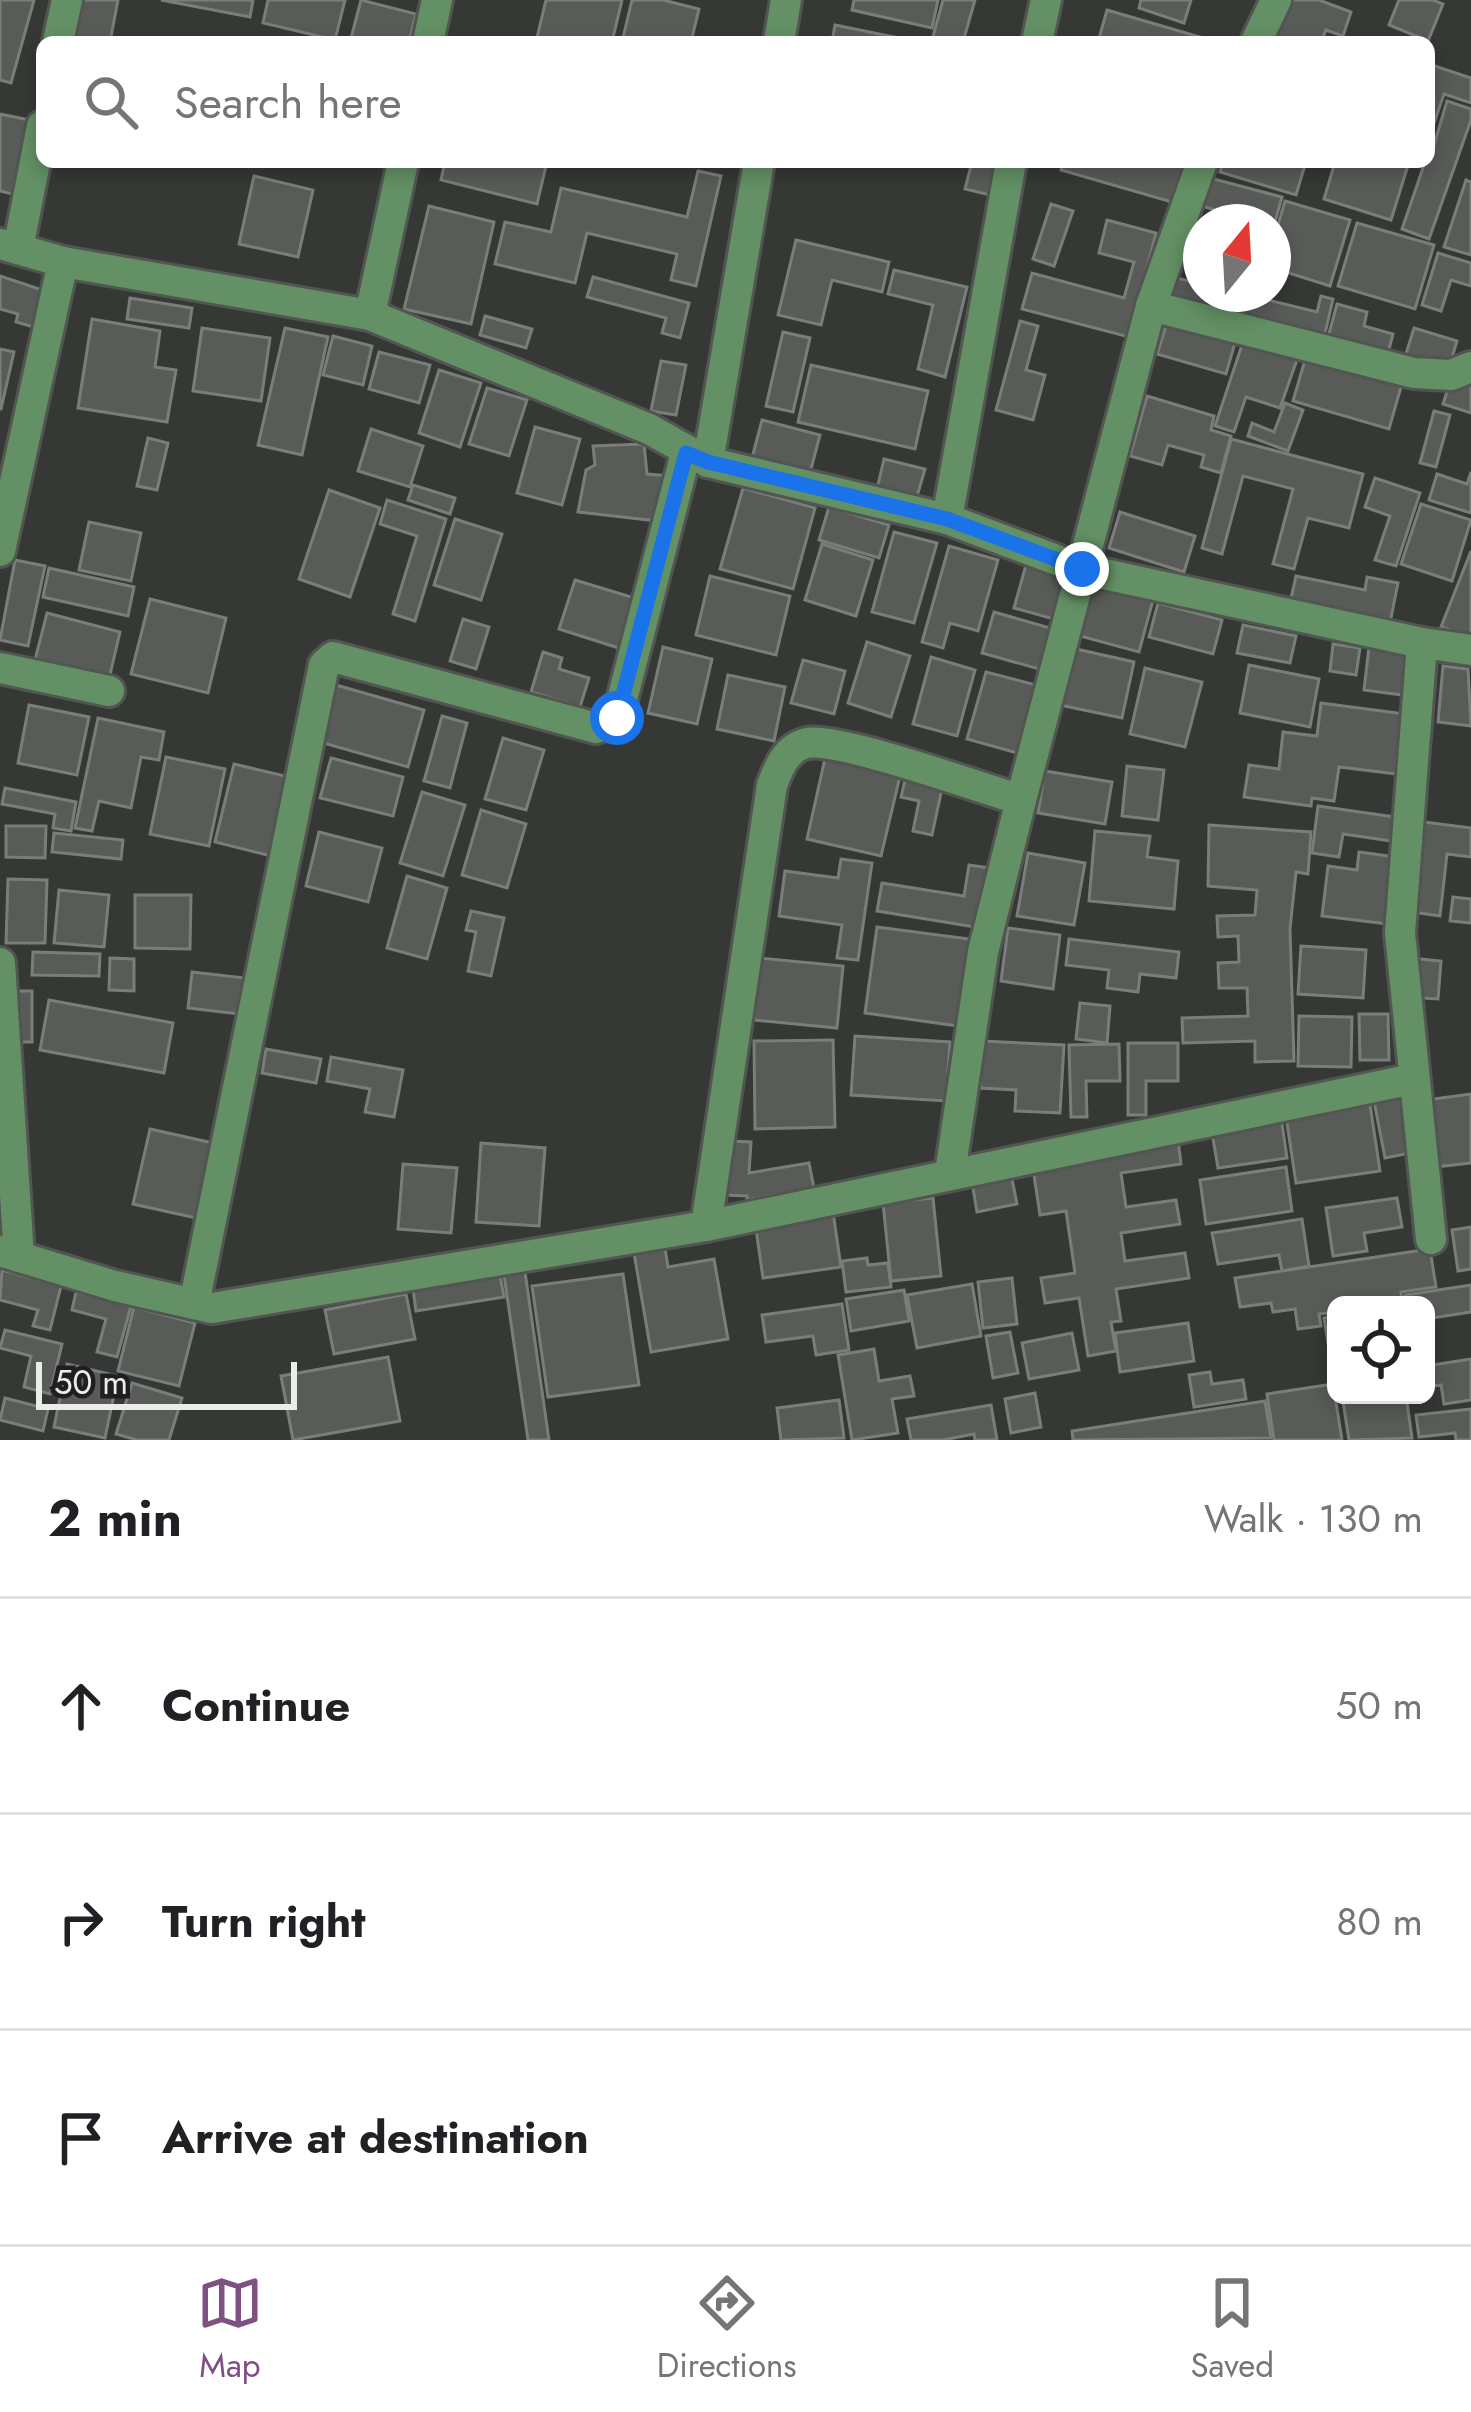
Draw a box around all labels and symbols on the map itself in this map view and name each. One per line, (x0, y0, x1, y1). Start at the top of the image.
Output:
north arrow (1183, 204, 1291, 312)
route end (1055, 542, 1109, 596)
route start (590, 691, 644, 745)
scale bar (36, 1356, 297, 1409)

